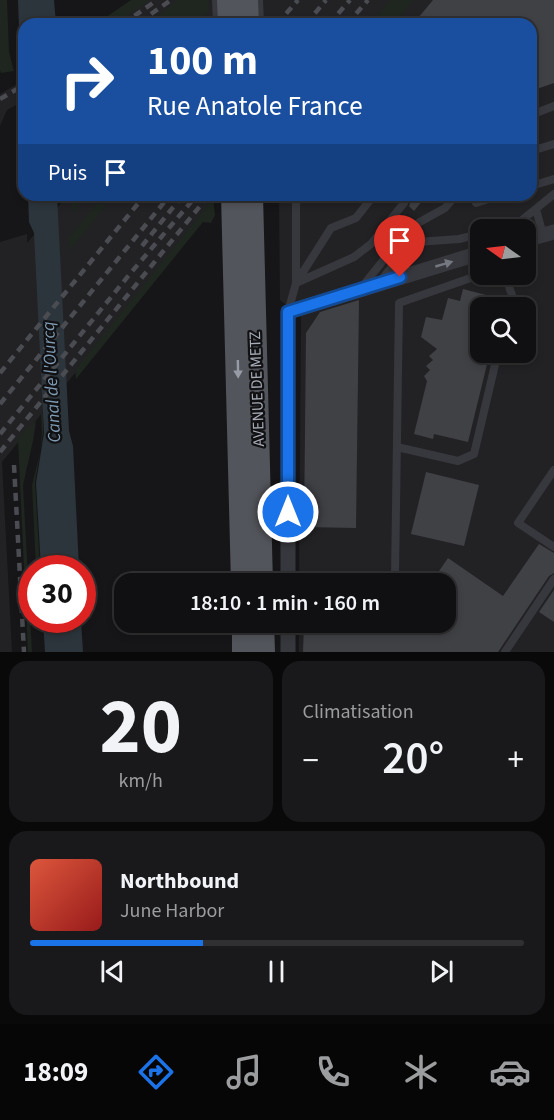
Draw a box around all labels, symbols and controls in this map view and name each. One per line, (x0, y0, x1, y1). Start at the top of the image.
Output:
text: 100 m (147, 31, 258, 91)
icon: right (48, 42, 126, 120)
text: Rue Anatole France (147, 87, 363, 126)
icon: arrive (99, 156, 132, 189)
text: Puis (48, 157, 87, 189)
pin (374, 215, 425, 277)
north arrow (470, 219, 536, 285)
map controls (470, 219, 536, 363)
icon: arrive (383, 224, 416, 257)
one-way arrow (435, 259, 453, 268)
button: search (470, 297, 536, 363)
water label: Canal de l'Ourcq (36, 320, 67, 443)
street label: AVENUE DE METZ (244, 331, 270, 447)
one-way arrow (233, 360, 243, 379)
position arrow (256, 480, 320, 544)
speed limit sign: 30 (18, 555, 96, 633)
text: 18:10 · 1 min · 160 m (190, 587, 380, 619)
text: 20 (100, 672, 182, 783)
text: Climatisation (303, 698, 414, 726)
text: 20° (382, 727, 444, 791)
text: − (303, 737, 319, 784)
text: + (508, 737, 524, 784)
text: km/h (119, 767, 163, 795)
text: Northbound (120, 865, 239, 897)
text: June Harbor (120, 897, 224, 925)
icon: previous (96, 955, 129, 988)
icon: pause (260, 955, 293, 988)
icon: next (425, 955, 458, 988)
icon: directions (135, 1051, 177, 1093)
icon: music (223, 1051, 265, 1093)
icon: phone (312, 1051, 354, 1093)
icon: climate (400, 1051, 442, 1093)
icon: car (489, 1051, 531, 1093)
text: 18:09 (23, 1053, 88, 1092)

